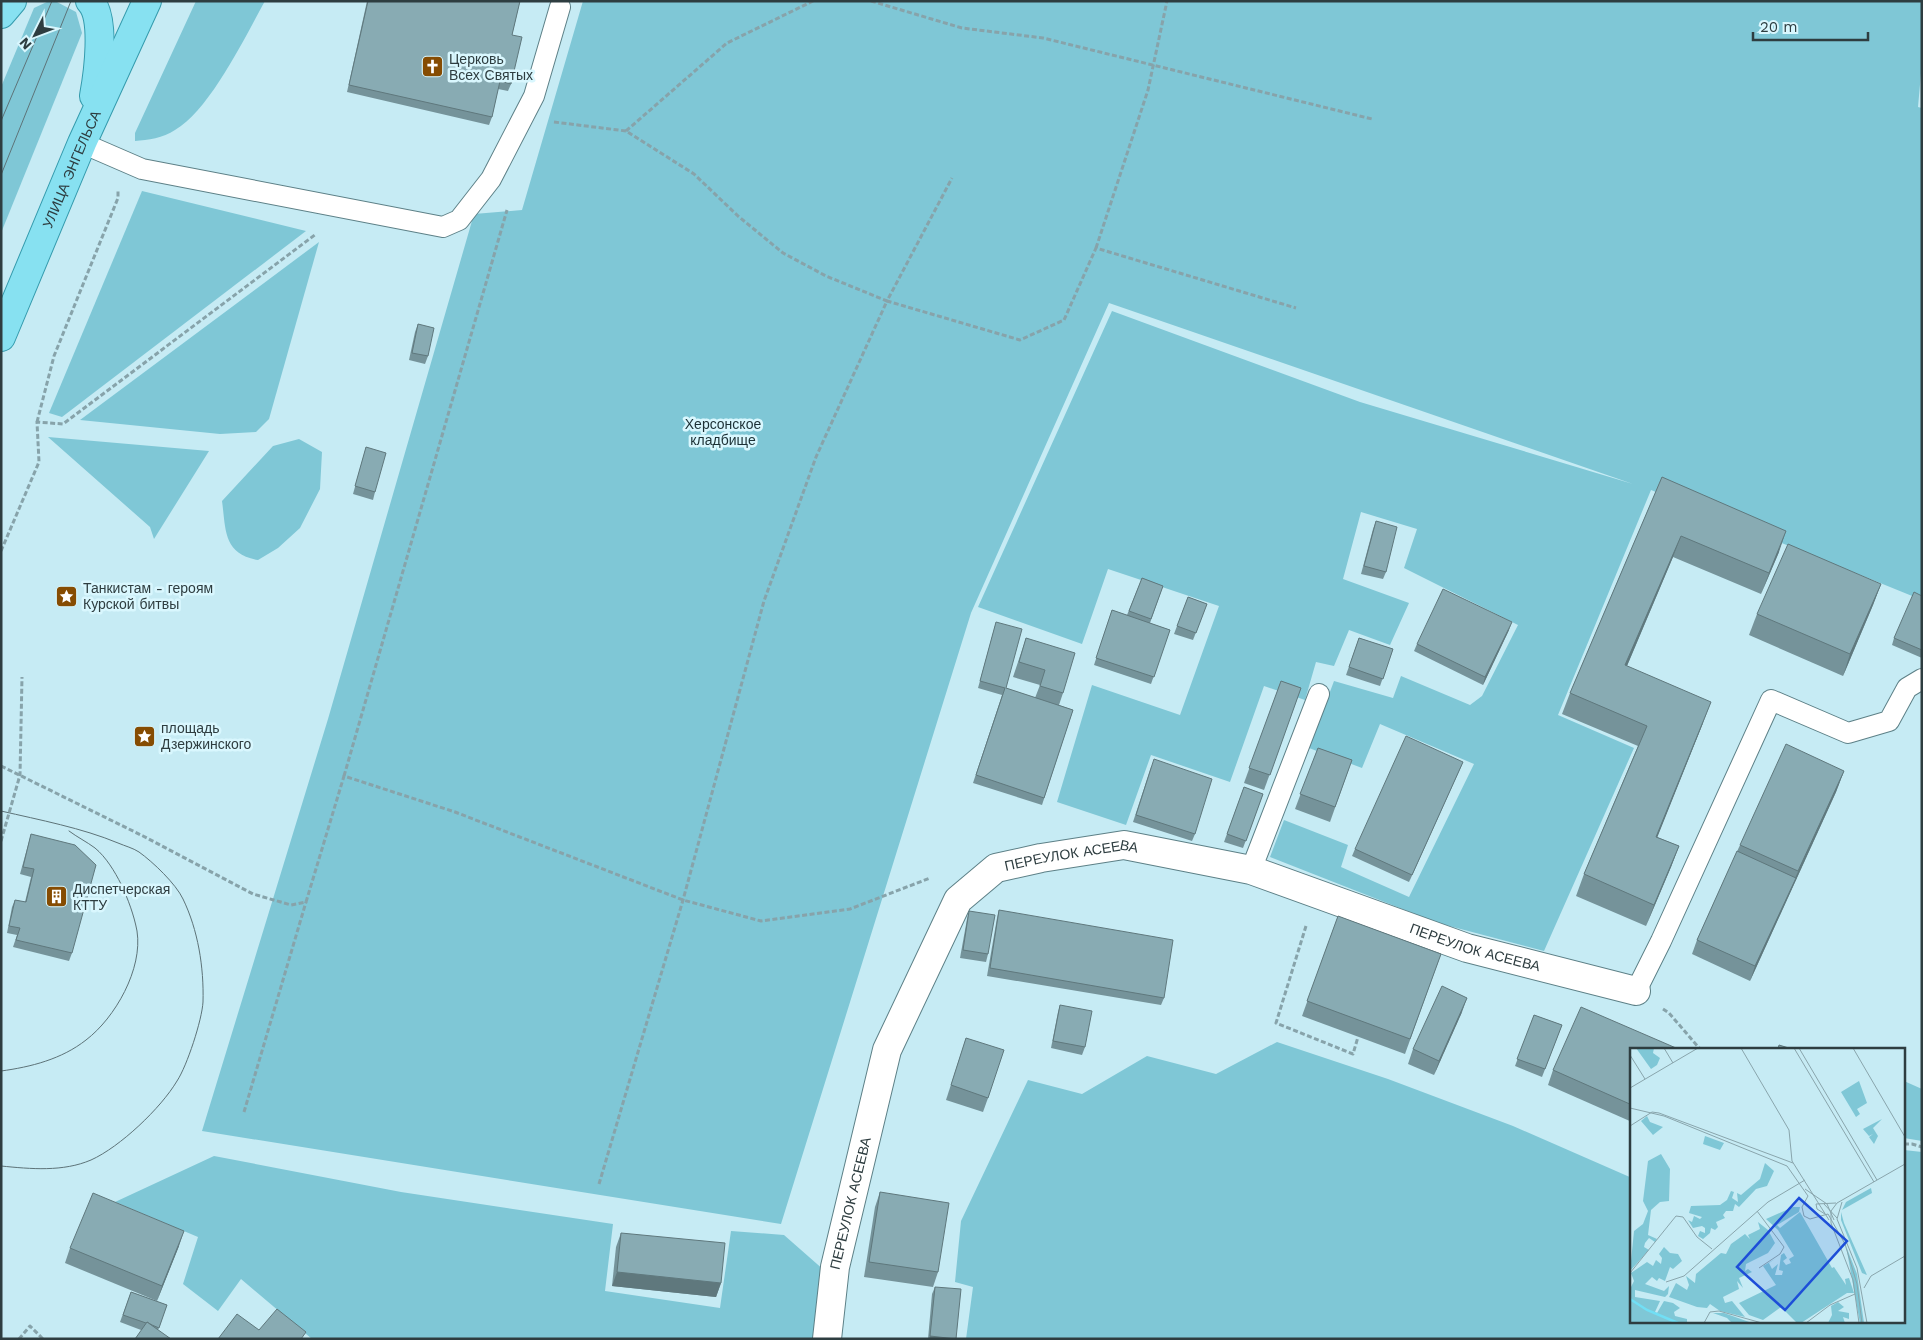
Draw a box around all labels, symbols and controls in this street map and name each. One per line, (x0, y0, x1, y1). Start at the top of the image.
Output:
north arrow (10, 10, 60, 60)
scale bar (1753, 10, 1868, 42)
text: 20 m (1760, 18, 1798, 36)
text: N (16, 34, 35, 53)
place label: Церковь Всех Святых (449, 51, 533, 83)
church icon: Церковь Всех Святых (421, 55, 445, 79)
street label: УЛИЦА ЭНГЕЛЬСА (39, 107, 104, 231)
park label: Херсонское кладбище (685, 416, 761, 448)
place label: Танкистам - героям Курской битвы (83, 580, 213, 612)
place icon: Танкистам - героям Курской битвы (55, 584, 79, 608)
place label: площадь Дзержинского (161, 720, 252, 752)
place icon: площадь Дзержинского (133, 724, 157, 748)
street label: ПЕРЕУЛОК АСЕЕВА (1003, 836, 1140, 874)
place label: Диспетчерская КТТУ (73, 881, 170, 913)
building icon: Диспетчерская КТТУ (45, 885, 69, 909)
street label: ПЕРЕУЛОК АСЕЕВА (1408, 920, 1543, 975)
inset map (1630, 1048, 1906, 1322)
street label: ПЕРЕУЛОК АСЕЕВА (827, 1135, 874, 1271)

